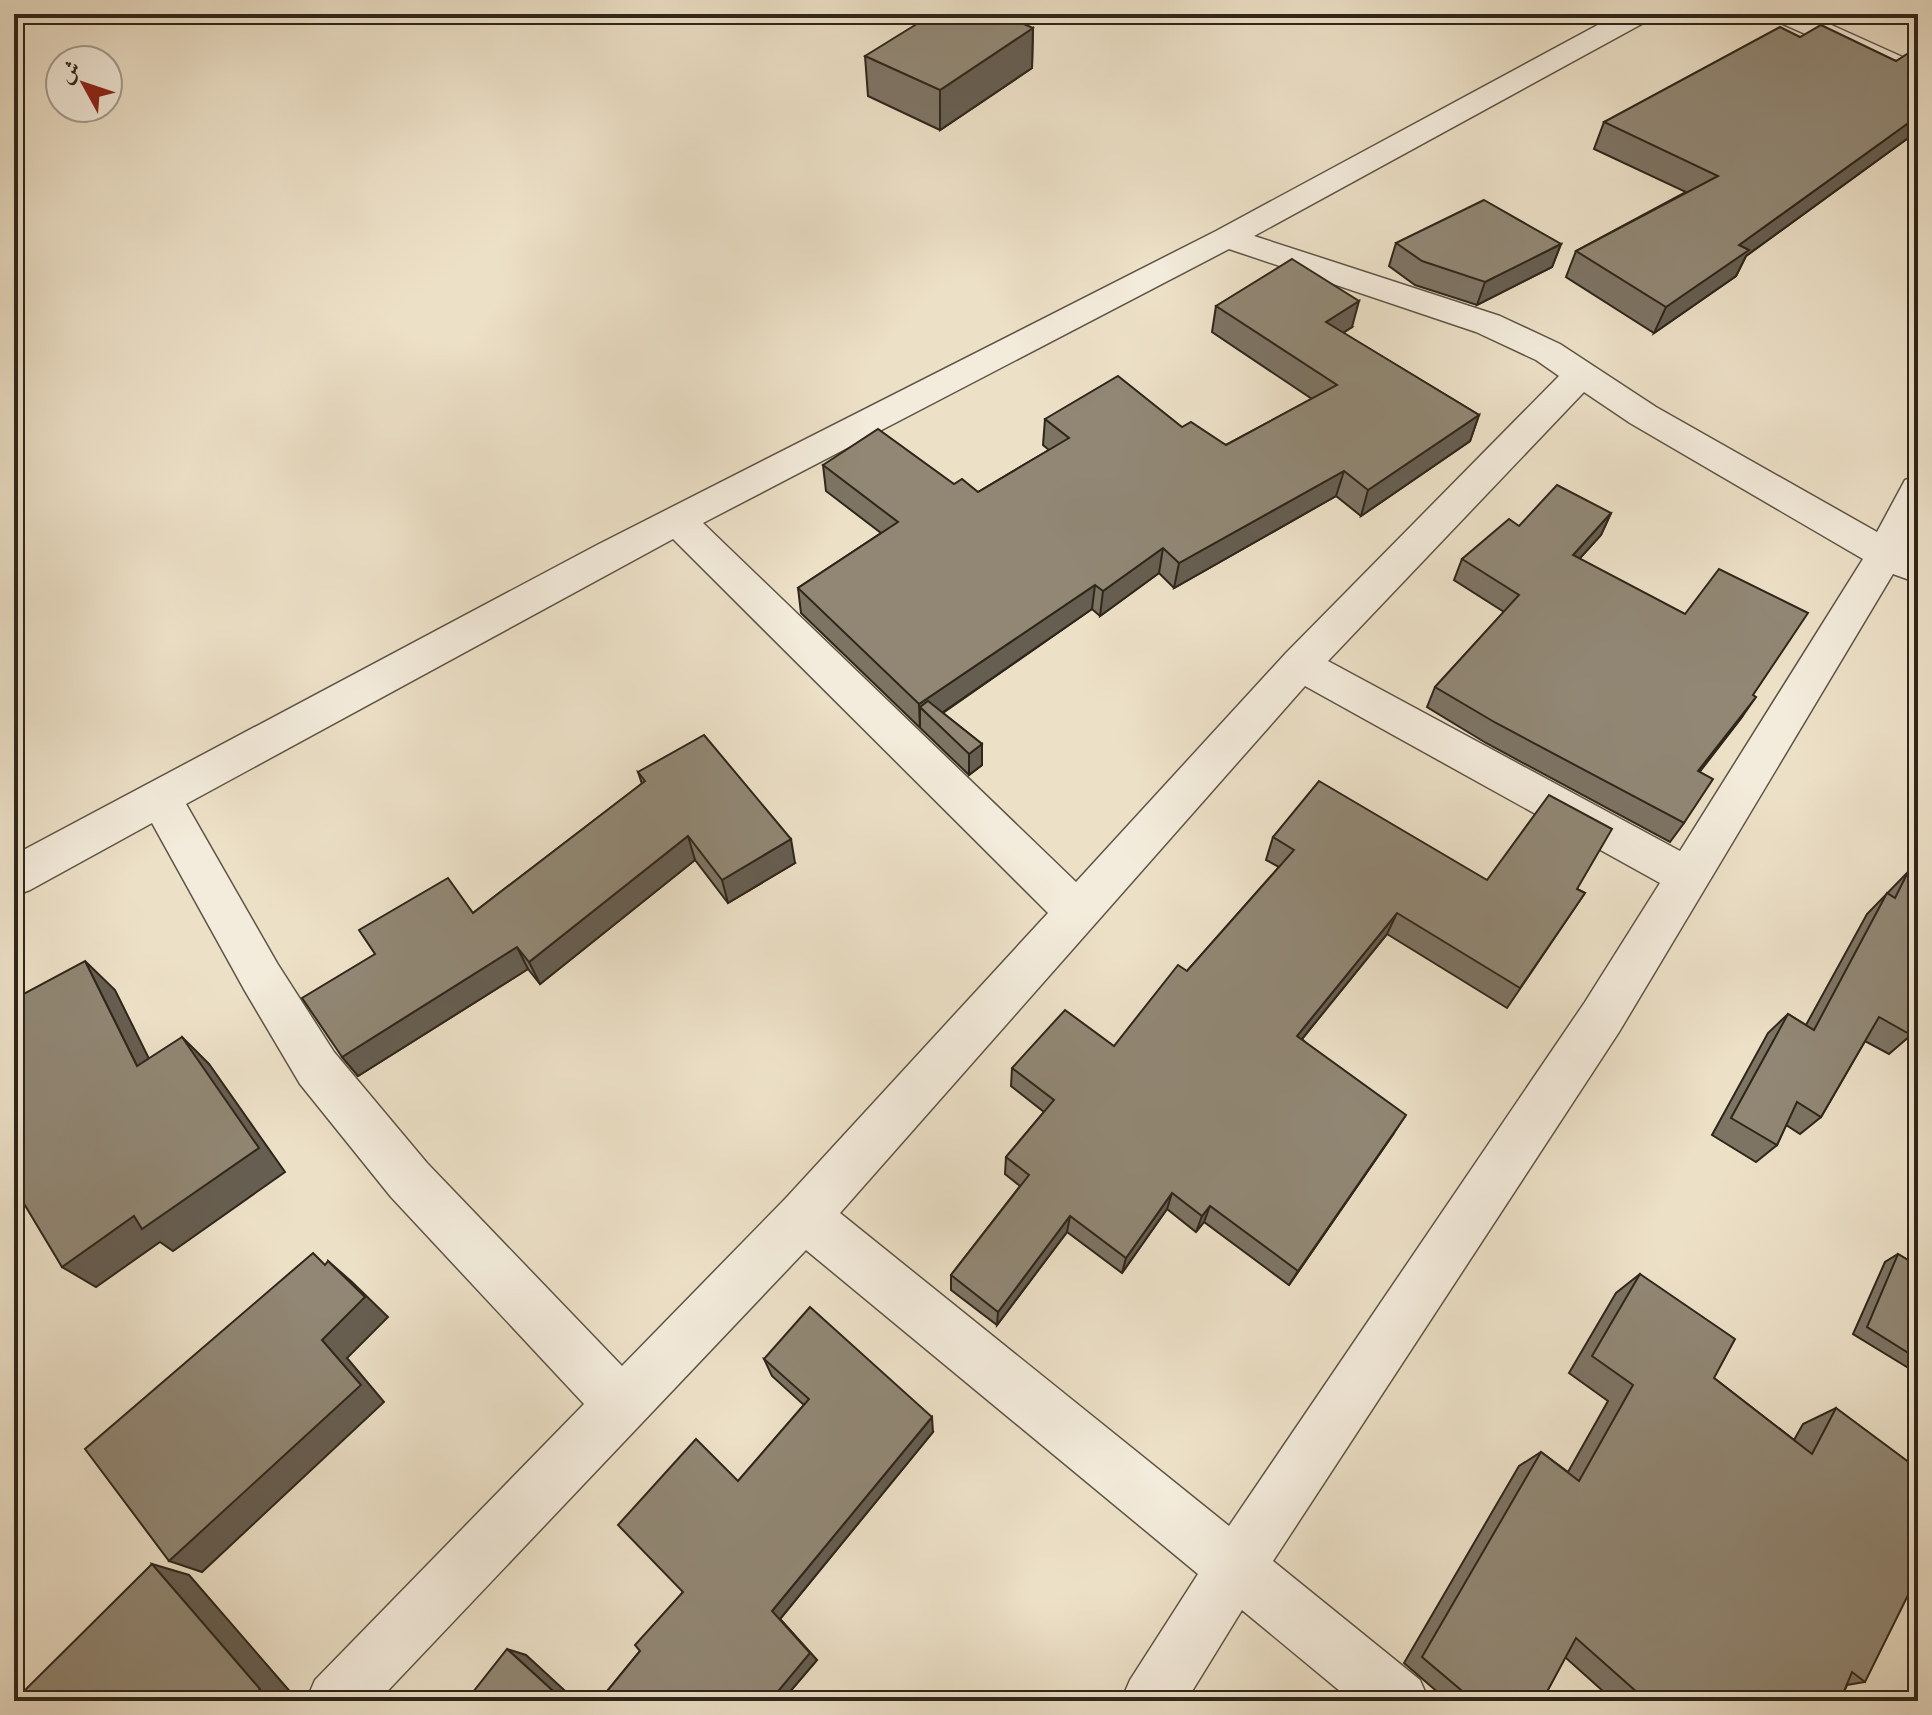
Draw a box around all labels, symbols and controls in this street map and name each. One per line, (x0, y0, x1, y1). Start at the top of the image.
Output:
north arrow (44, 44, 124, 124)
text: ش (52, 55, 87, 89)

